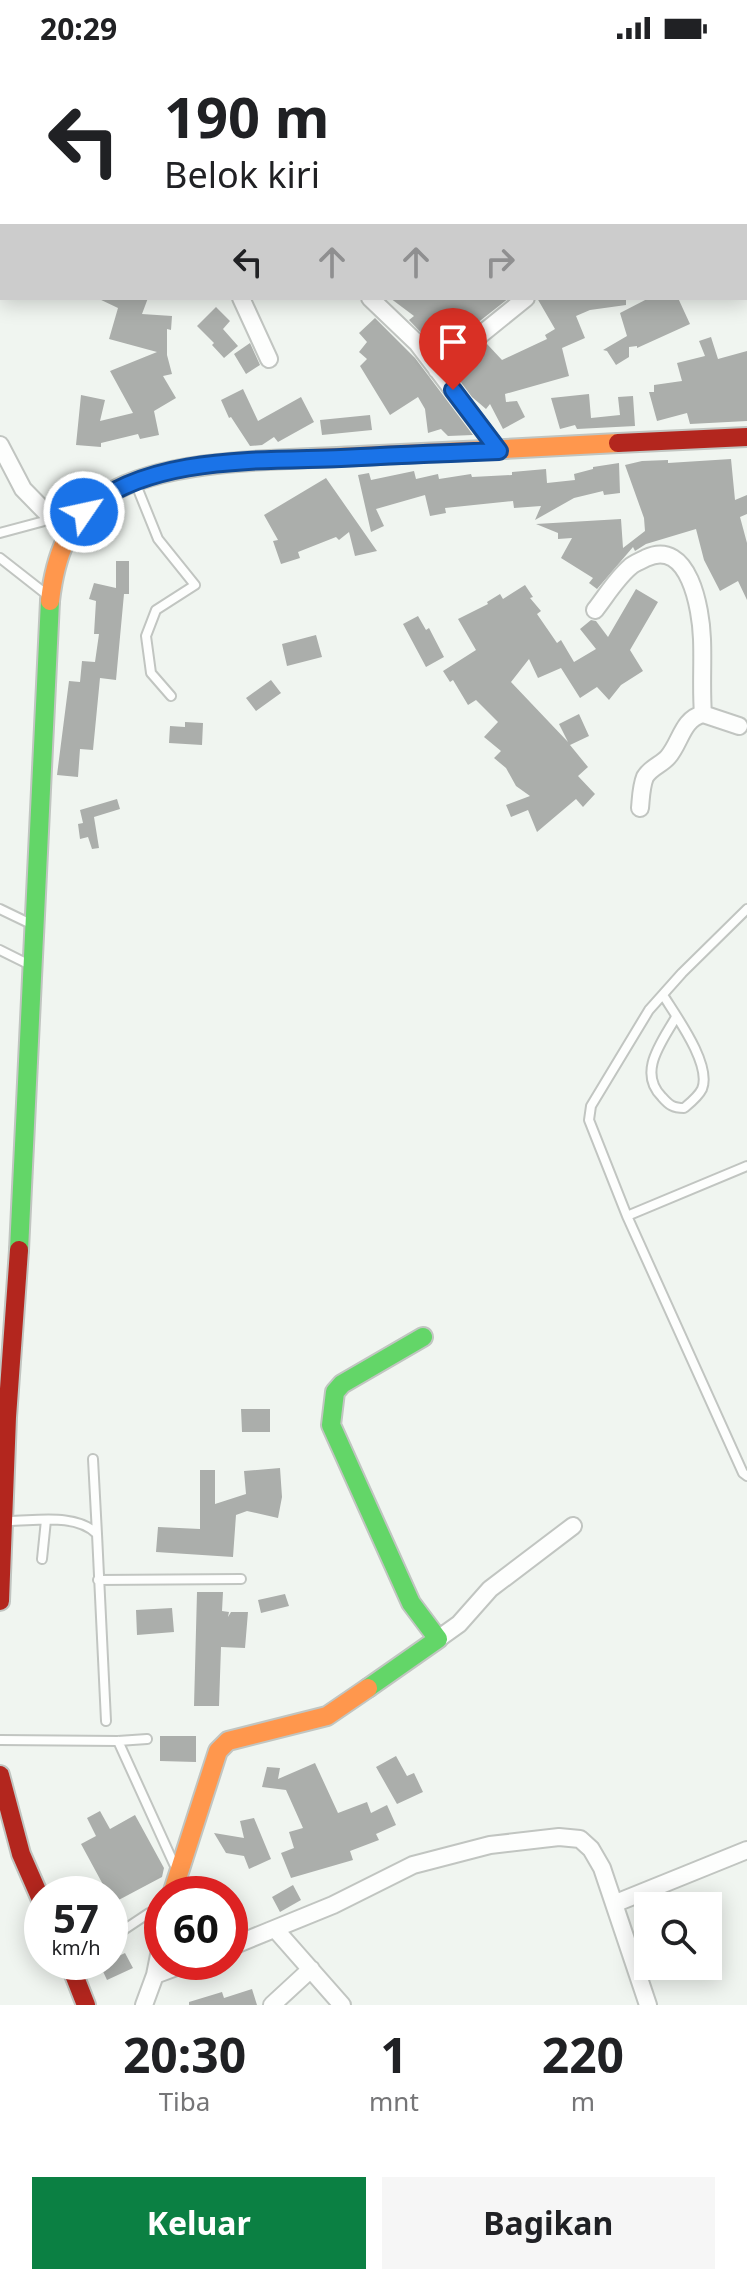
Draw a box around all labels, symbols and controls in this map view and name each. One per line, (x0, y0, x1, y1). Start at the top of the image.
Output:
text: 20:29 (40, 8, 117, 49)
text: 190 m (164, 78, 329, 154)
icon: left (32, 88, 136, 192)
text: Belok kiri (164, 150, 320, 199)
icon: left (226, 240, 270, 284)
icon: ahead (310, 240, 354, 284)
icon: ahead (394, 240, 438, 284)
icon: right (478, 240, 522, 284)
pin (419, 308, 487, 390)
icon: arrive (431, 320, 475, 364)
position arrow (42, 470, 126, 554)
speed limit sign: 60 (144, 1876, 248, 1980)
text: 57 (53, 1890, 99, 1945)
map controls (634, 1892, 722, 1980)
button: search (634, 1892, 722, 1980)
text: km/h (51, 1934, 101, 1961)
text: 20:30 (123, 2022, 246, 2087)
text: 1 (380, 2022, 408, 2087)
text: 220 (542, 2022, 624, 2087)
text: Tiba (159, 2083, 210, 2119)
text: mnt (369, 2083, 419, 2119)
text: m (571, 2083, 595, 2119)
button: Keluar (32, 2177, 366, 2269)
button: Bagikan (382, 2177, 715, 2269)

